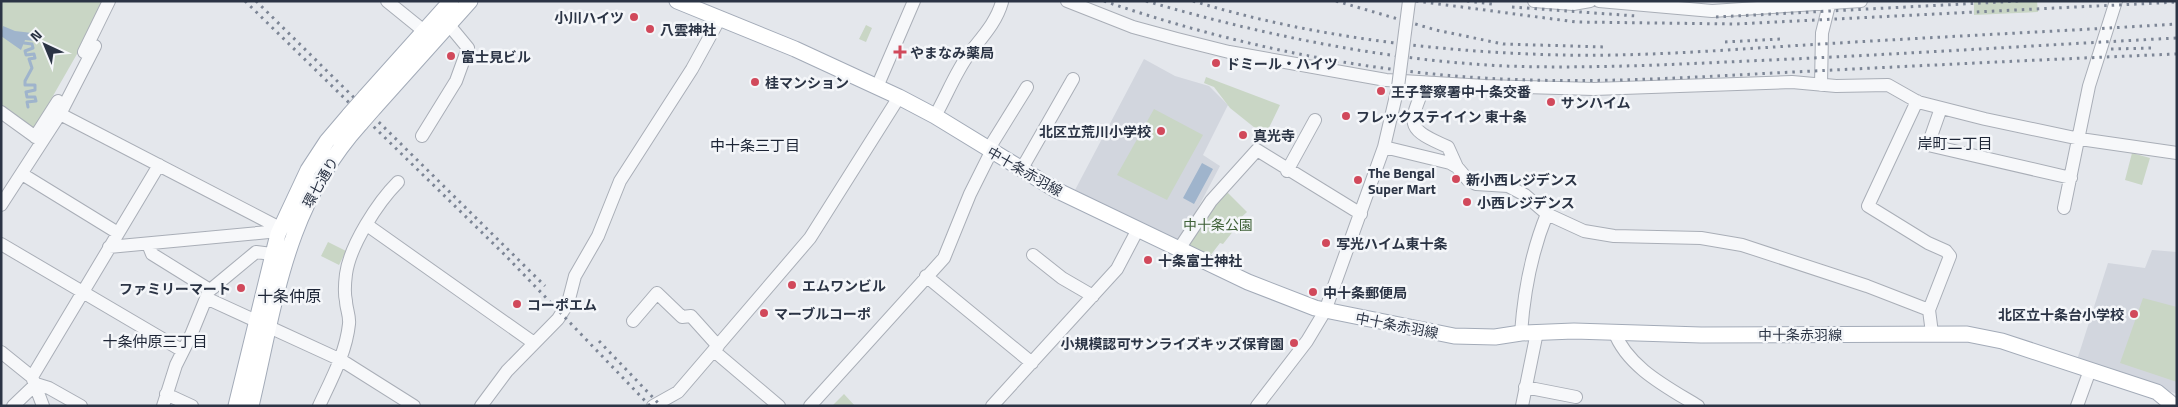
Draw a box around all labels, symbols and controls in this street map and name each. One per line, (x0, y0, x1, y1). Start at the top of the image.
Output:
place label: 小川ハイツ (554, 7, 624, 28)
marker: 小川ハイツ (628, 11, 640, 23)
place label: 八雲神社 (660, 19, 716, 40)
north arrow (20, 20, 70, 70)
marker: 八雲神社 (644, 23, 656, 35)
text: N (25, 24, 46, 46)
place label: やまなみ薬局 (910, 42, 994, 63)
place label: 富士見ビル (461, 46, 531, 67)
marker: やまなみ薬局 (894, 46, 906, 58)
marker: 富士見ビル (445, 50, 457, 62)
place label: ドミール・ハイツ (1226, 53, 1338, 74)
marker: ドミール・ハイツ (1210, 57, 1222, 69)
place label: 桂マンション (765, 72, 849, 93)
marker: 桂マンション (749, 76, 761, 88)
place label: 王子警察署中十条交番 (1391, 81, 1531, 102)
marker: 王子警察署中十条交番 (1375, 85, 1387, 97)
place label: サンハイム (1561, 92, 1630, 113)
marker: サンハイム (1545, 96, 1557, 108)
place label: フレックステイイン 東十条 (1356, 106, 1527, 127)
marker: フレックステイイン 東十条 (1340, 110, 1352, 122)
place label: 北区立荒川小学校 (1039, 121, 1151, 142)
marker: 北区立荒川小学校 (1155, 125, 1167, 137)
place label: 真光寺 (1253, 125, 1295, 146)
marker: 真光寺 (1237, 129, 1249, 141)
district label: 岸町二丁目 (1917, 132, 1993, 155)
district label: 中十条三丁目 (710, 134, 800, 157)
street label: 中十条赤羽線 (983, 141, 1067, 201)
street label: 環七通り (297, 153, 343, 211)
place label: The Bengal Super Mart (1368, 162, 1436, 199)
place label: 新小西レジデンス (1466, 169, 1578, 190)
marker: 新小西レジデンス (1450, 173, 1462, 185)
marker: The Bengal Super Mart (1352, 174, 1364, 186)
place label: 小西レジデンス (1477, 192, 1575, 213)
marker: 小西レジデンス (1461, 196, 1473, 208)
park label: 中十条公園 (1183, 214, 1253, 235)
place label: 写光ハイム東十条 (1336, 233, 1447, 254)
marker: 写光ハイム東十条 (1320, 237, 1332, 249)
place label: 十条富士神社 (1158, 250, 1242, 271)
marker: 十条富士神社 (1142, 254, 1154, 266)
place label: エムワンビル (802, 275, 886, 296)
place label: ファミリーマート (119, 278, 231, 299)
marker: エムワンビル (786, 279, 798, 291)
marker: ファミリーマート (235, 282, 247, 294)
place label: 中十条郵便局 (1323, 282, 1407, 303)
district label: 十条仲原 (257, 284, 321, 308)
marker: 中十条郵便局 (1307, 286, 1319, 298)
place label: コーポエム (527, 294, 597, 315)
marker: コーポエム (511, 298, 523, 310)
place label: マーブルコーポ (774, 303, 871, 324)
place label: 北区立十条台小学校 (1998, 304, 2124, 325)
marker: マーブルコーポ (758, 307, 770, 319)
street label: 中十条赤羽線 (1354, 307, 1440, 343)
marker: 北区立十条台小学校 (2128, 308, 2140, 320)
street label: 中十条赤羽線 (1758, 324, 1842, 345)
district label: 十条仲原三丁目 (102, 330, 208, 353)
place label: 小規模認可サンライズキッズ保育園 (1060, 333, 1284, 354)
marker: 小規模認可サンライズキッズ保育園 (1288, 337, 1300, 349)

